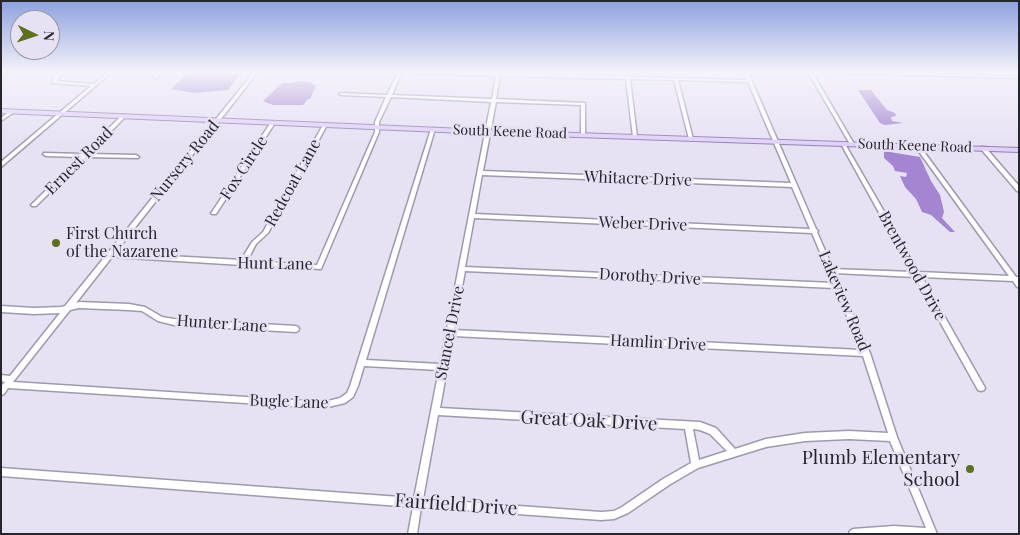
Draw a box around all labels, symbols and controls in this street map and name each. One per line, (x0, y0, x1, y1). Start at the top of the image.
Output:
north arrow (10, 10, 60, 60)
text: N (40, 30, 59, 42)
street label: Nursery Road (147, 117, 223, 205)
street label: South Keene Road (453, 122, 567, 142)
street label: Ernest Road (41, 123, 117, 199)
street label: Fox Circle (216, 132, 272, 204)
street label: Redcoat Lane (261, 136, 325, 230)
street label: South Keene Road (858, 136, 972, 156)
street label: Whitacre Drive (584, 168, 692, 190)
street label: Brentwood Drive (874, 208, 950, 324)
street label: Weber Drive (598, 213, 688, 235)
place label: First Church of the Nazarene (66, 224, 178, 262)
marker: First Church of the Nazarene (50, 237, 62, 249)
street label: Lakeview Road (814, 248, 874, 354)
street label: Hunt Lane (237, 254, 313, 274)
street label: Dorothy Drive (599, 265, 701, 289)
street label: Stancel Drive (431, 284, 469, 382)
street label: Hunter Lane (176, 311, 268, 337)
street label: Hamlin Drive (609, 331, 707, 355)
street label: Bugle Lane (249, 391, 329, 413)
street label: Great Oak Drive (520, 406, 658, 436)
place label: Plumb Elementary School (802, 447, 960, 491)
marker: Plumb Elementary School (964, 463, 976, 475)
street label: Fairfield Drive (394, 489, 518, 521)

